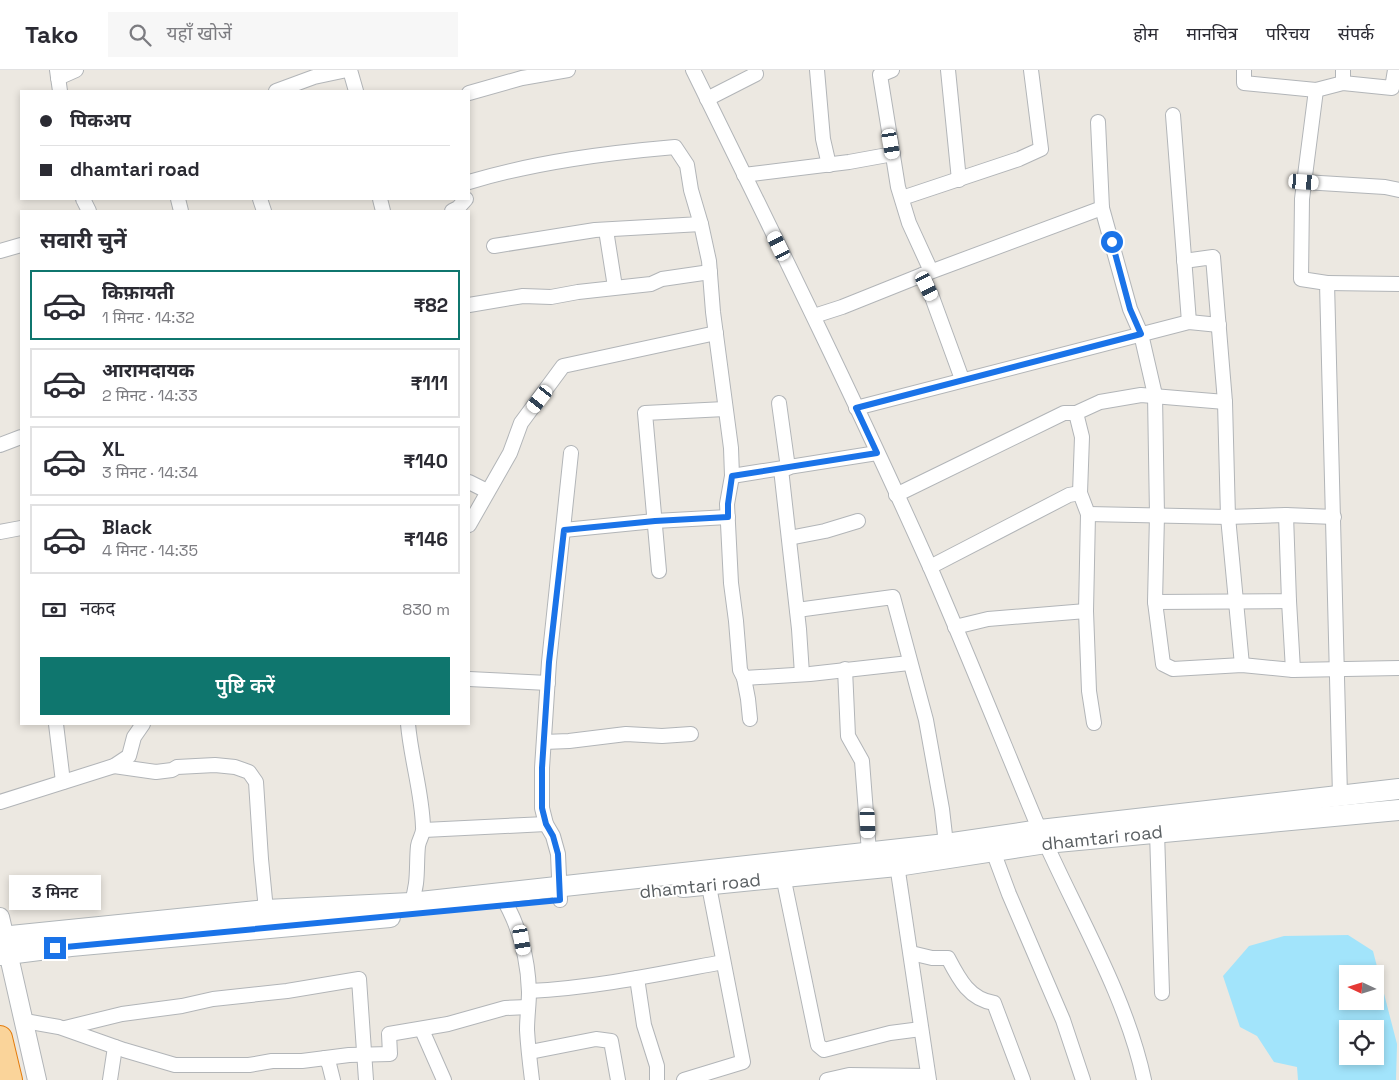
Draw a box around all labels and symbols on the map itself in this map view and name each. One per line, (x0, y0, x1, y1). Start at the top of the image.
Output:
car (881, 128, 900, 160)
car (1288, 173, 1319, 191)
car (765, 229, 792, 263)
route start (1101, 231, 1123, 253)
car (913, 269, 940, 303)
car (524, 383, 555, 415)
car (859, 808, 876, 838)
street label: dhamtari road (1040, 820, 1164, 855)
street label: dhamtari road (638, 868, 762, 903)
callout: 3 मिनट (9, 876, 101, 910)
car (512, 924, 531, 956)
route end (44, 937, 66, 959)
north arrow (1339, 965, 1384, 1010)

